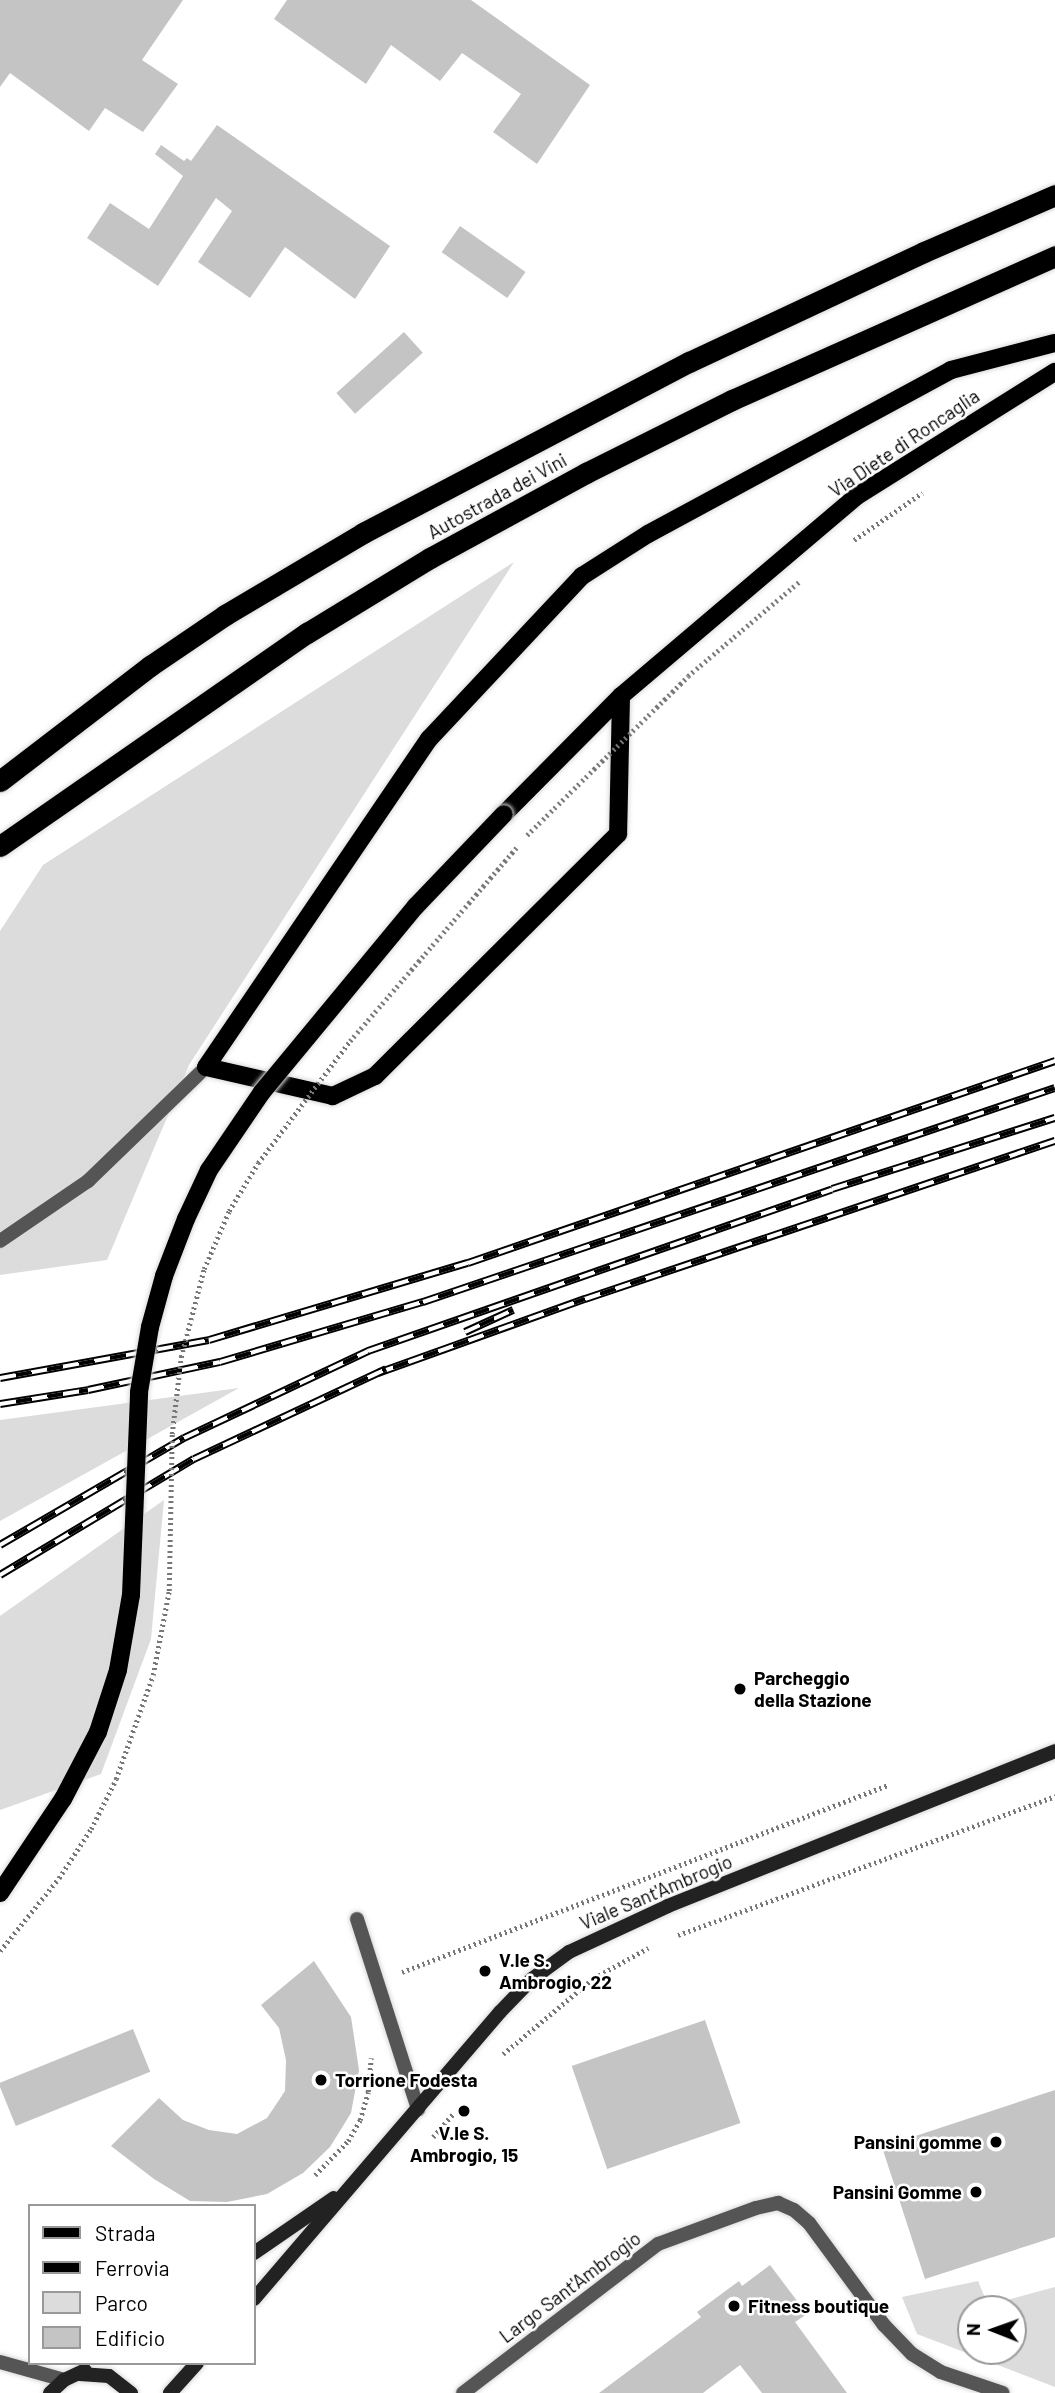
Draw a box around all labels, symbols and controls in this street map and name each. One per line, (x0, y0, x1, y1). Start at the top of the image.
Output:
street label: Via Diete di Roncaglia (824, 384, 984, 502)
street label: Autostrada dei Vini (423, 448, 571, 544)
place label: Parcheggio della Stazione (754, 1667, 872, 1711)
marker: Parcheggio della Stazione (732, 1681, 748, 1697)
street label: Viale Sant'Ambrogio (576, 1850, 736, 1934)
place label: V.le S. Ambrogio, 22 (499, 1949, 612, 1993)
marker: V.le S. Ambrogio, 22 (477, 1963, 493, 1979)
place label: Torrione Fodesta (335, 2069, 477, 2091)
marker: Torrione Fodesta (313, 2072, 329, 2088)
marker: V.le S. Ambrogio, 15 (456, 2103, 472, 2119)
place label: V.le S. Ambrogio, 15 (410, 2122, 518, 2166)
place label: Pansini gomme (854, 2131, 982, 2153)
marker: Pansini gomme (988, 2134, 1004, 2150)
place label: Pansini Gomme (833, 2181, 962, 2203)
marker: Pansini Gomme (968, 2184, 984, 2200)
legend (28, 2204, 256, 2365)
text: Strada (95, 2220, 155, 2245)
street label: Largo Sant'Ambrogio (495, 2226, 645, 2348)
text: Ferrovia (95, 2255, 170, 2280)
text: Parco (95, 2290, 148, 2315)
place label: Fitness boutique (748, 2295, 889, 2317)
north arrow (957, 2295, 1027, 2365)
marker: Fitness boutique (726, 2298, 742, 2314)
text: N (961, 2323, 984, 2336)
text: Edificio (95, 2325, 165, 2350)

